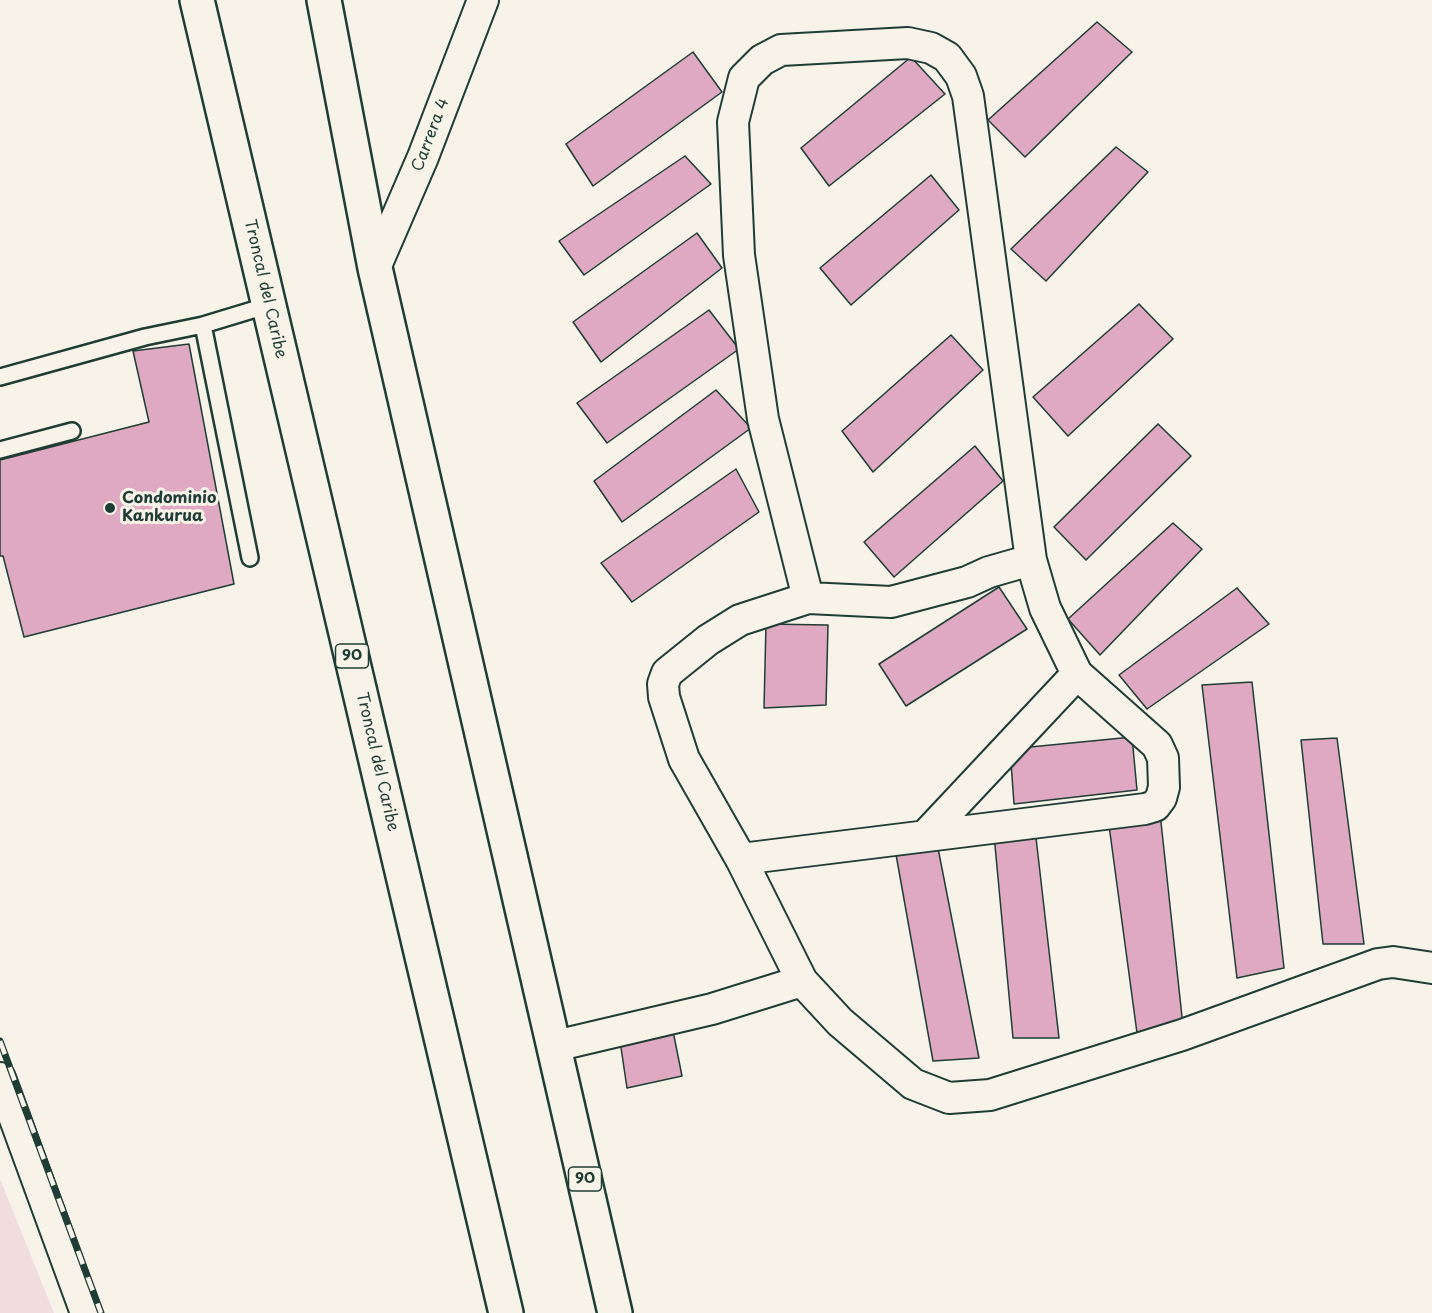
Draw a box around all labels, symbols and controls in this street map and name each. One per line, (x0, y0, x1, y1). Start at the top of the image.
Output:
street label: Carrera 4 (408, 96, 454, 174)
street label: Troncal del Caribe (240, 218, 290, 360)
place label: Condominio Kankurua (122, 489, 216, 527)
marker: Condominio Kankurua (103, 501, 117, 515)
road number: 90 (336, 644, 368, 668)
street label: Troncal del Caribe (352, 691, 402, 833)
road number: 90 (568, 1167, 602, 1191)

